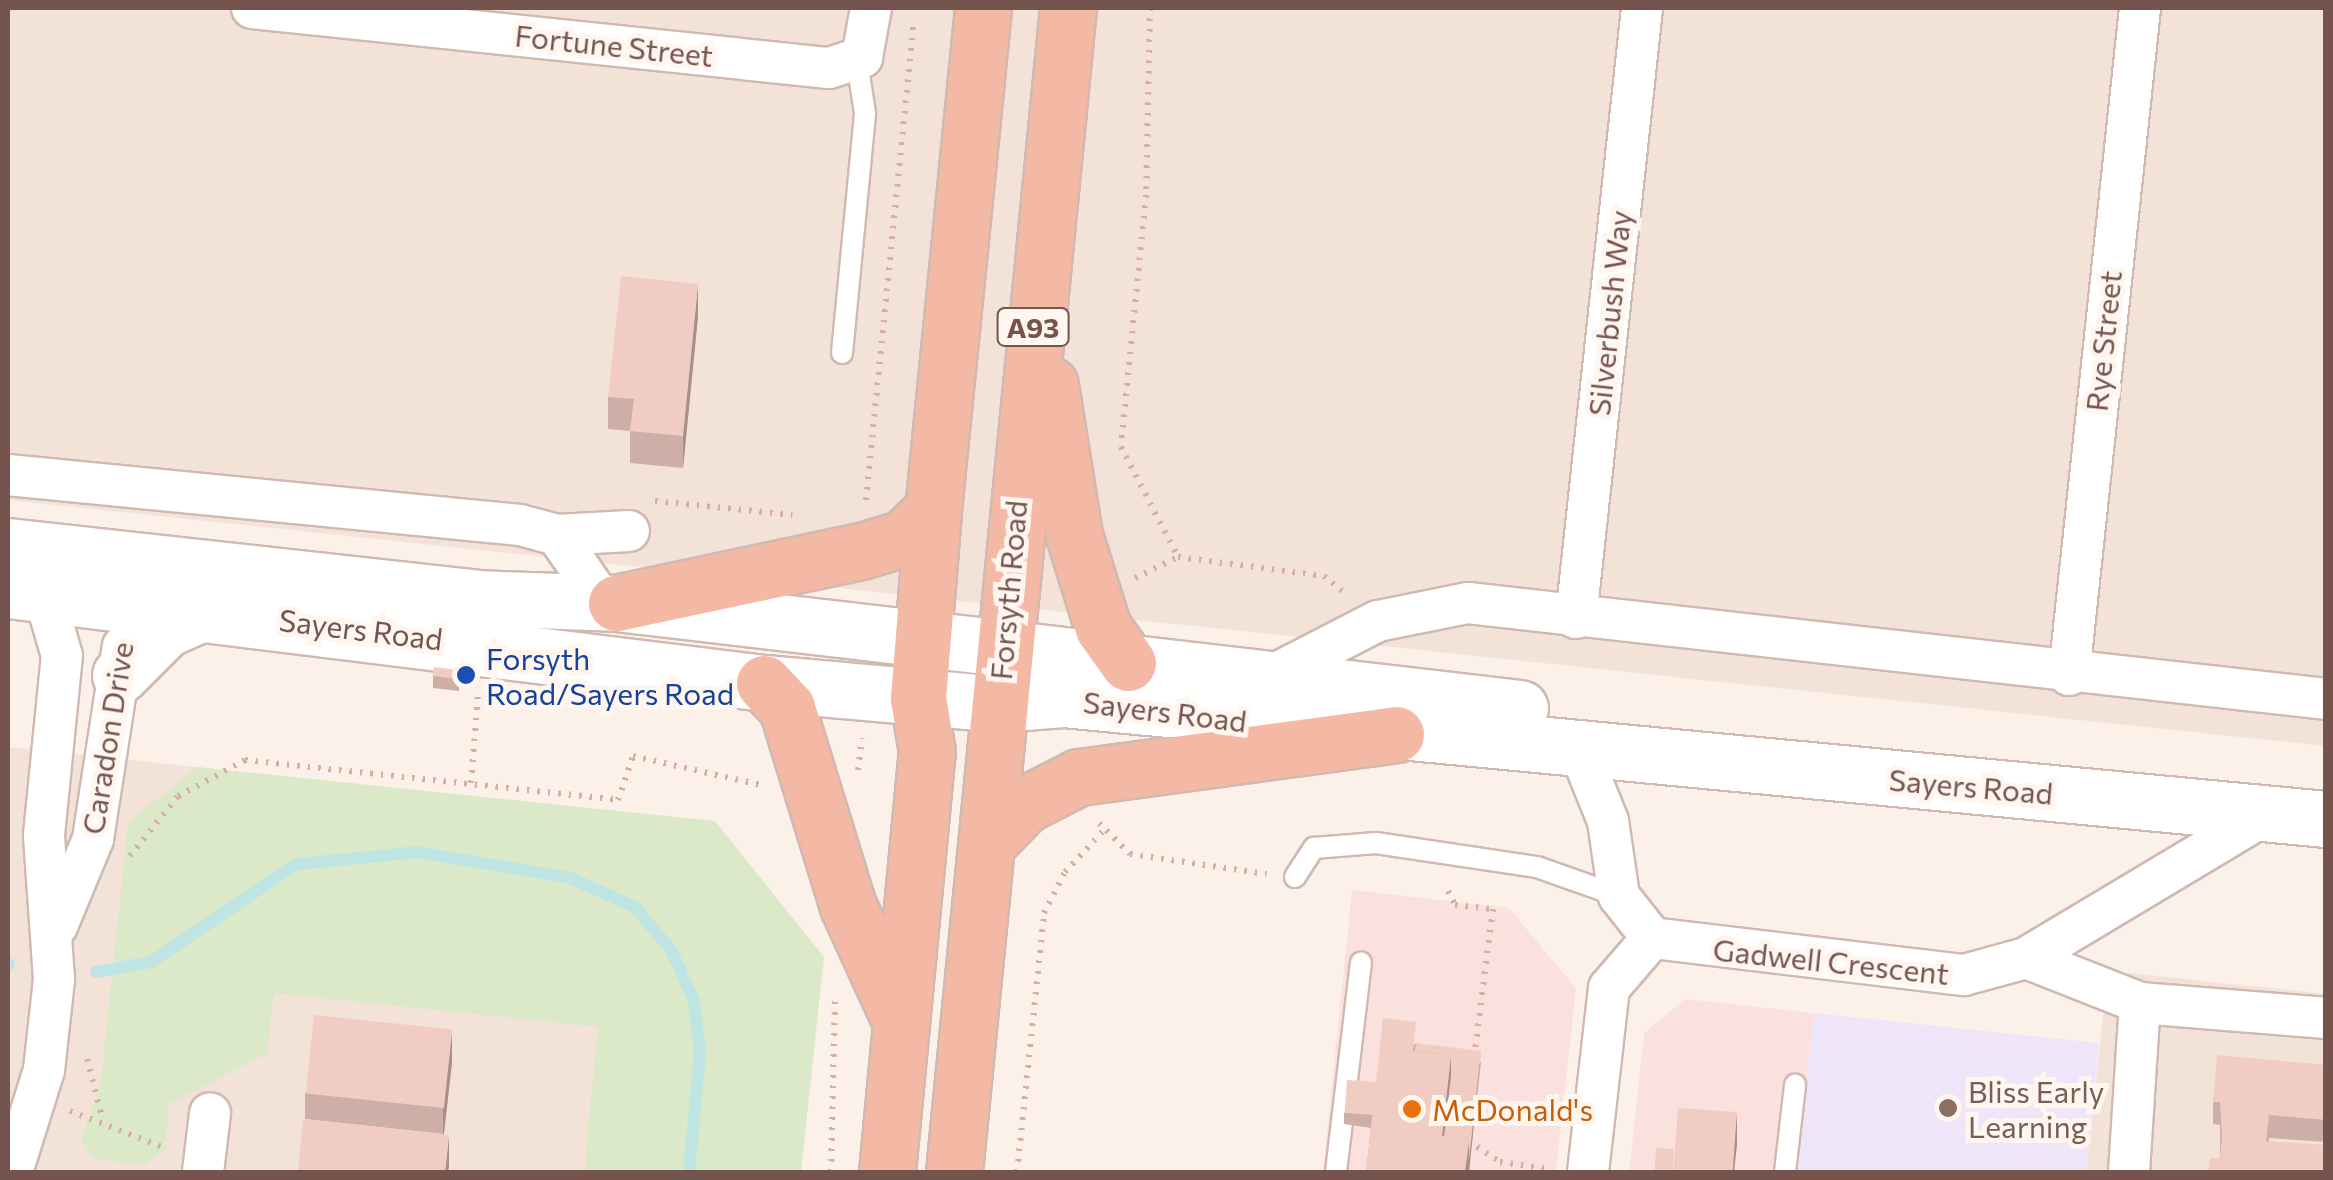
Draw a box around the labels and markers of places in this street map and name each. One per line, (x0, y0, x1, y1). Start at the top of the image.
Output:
place label: Forsyth Road/Sayers Road (486, 640, 734, 710)
marker: Forsyth Road/Sayers Road (455, 664, 477, 686)
place label: Bliss Early Learning (1968, 1073, 2104, 1144)
place label: McDonald's (1432, 1091, 1593, 1127)
marker: Bliss Early Learning (1937, 1097, 1959, 1119)
marker: McDonald's (1401, 1098, 1423, 1120)

